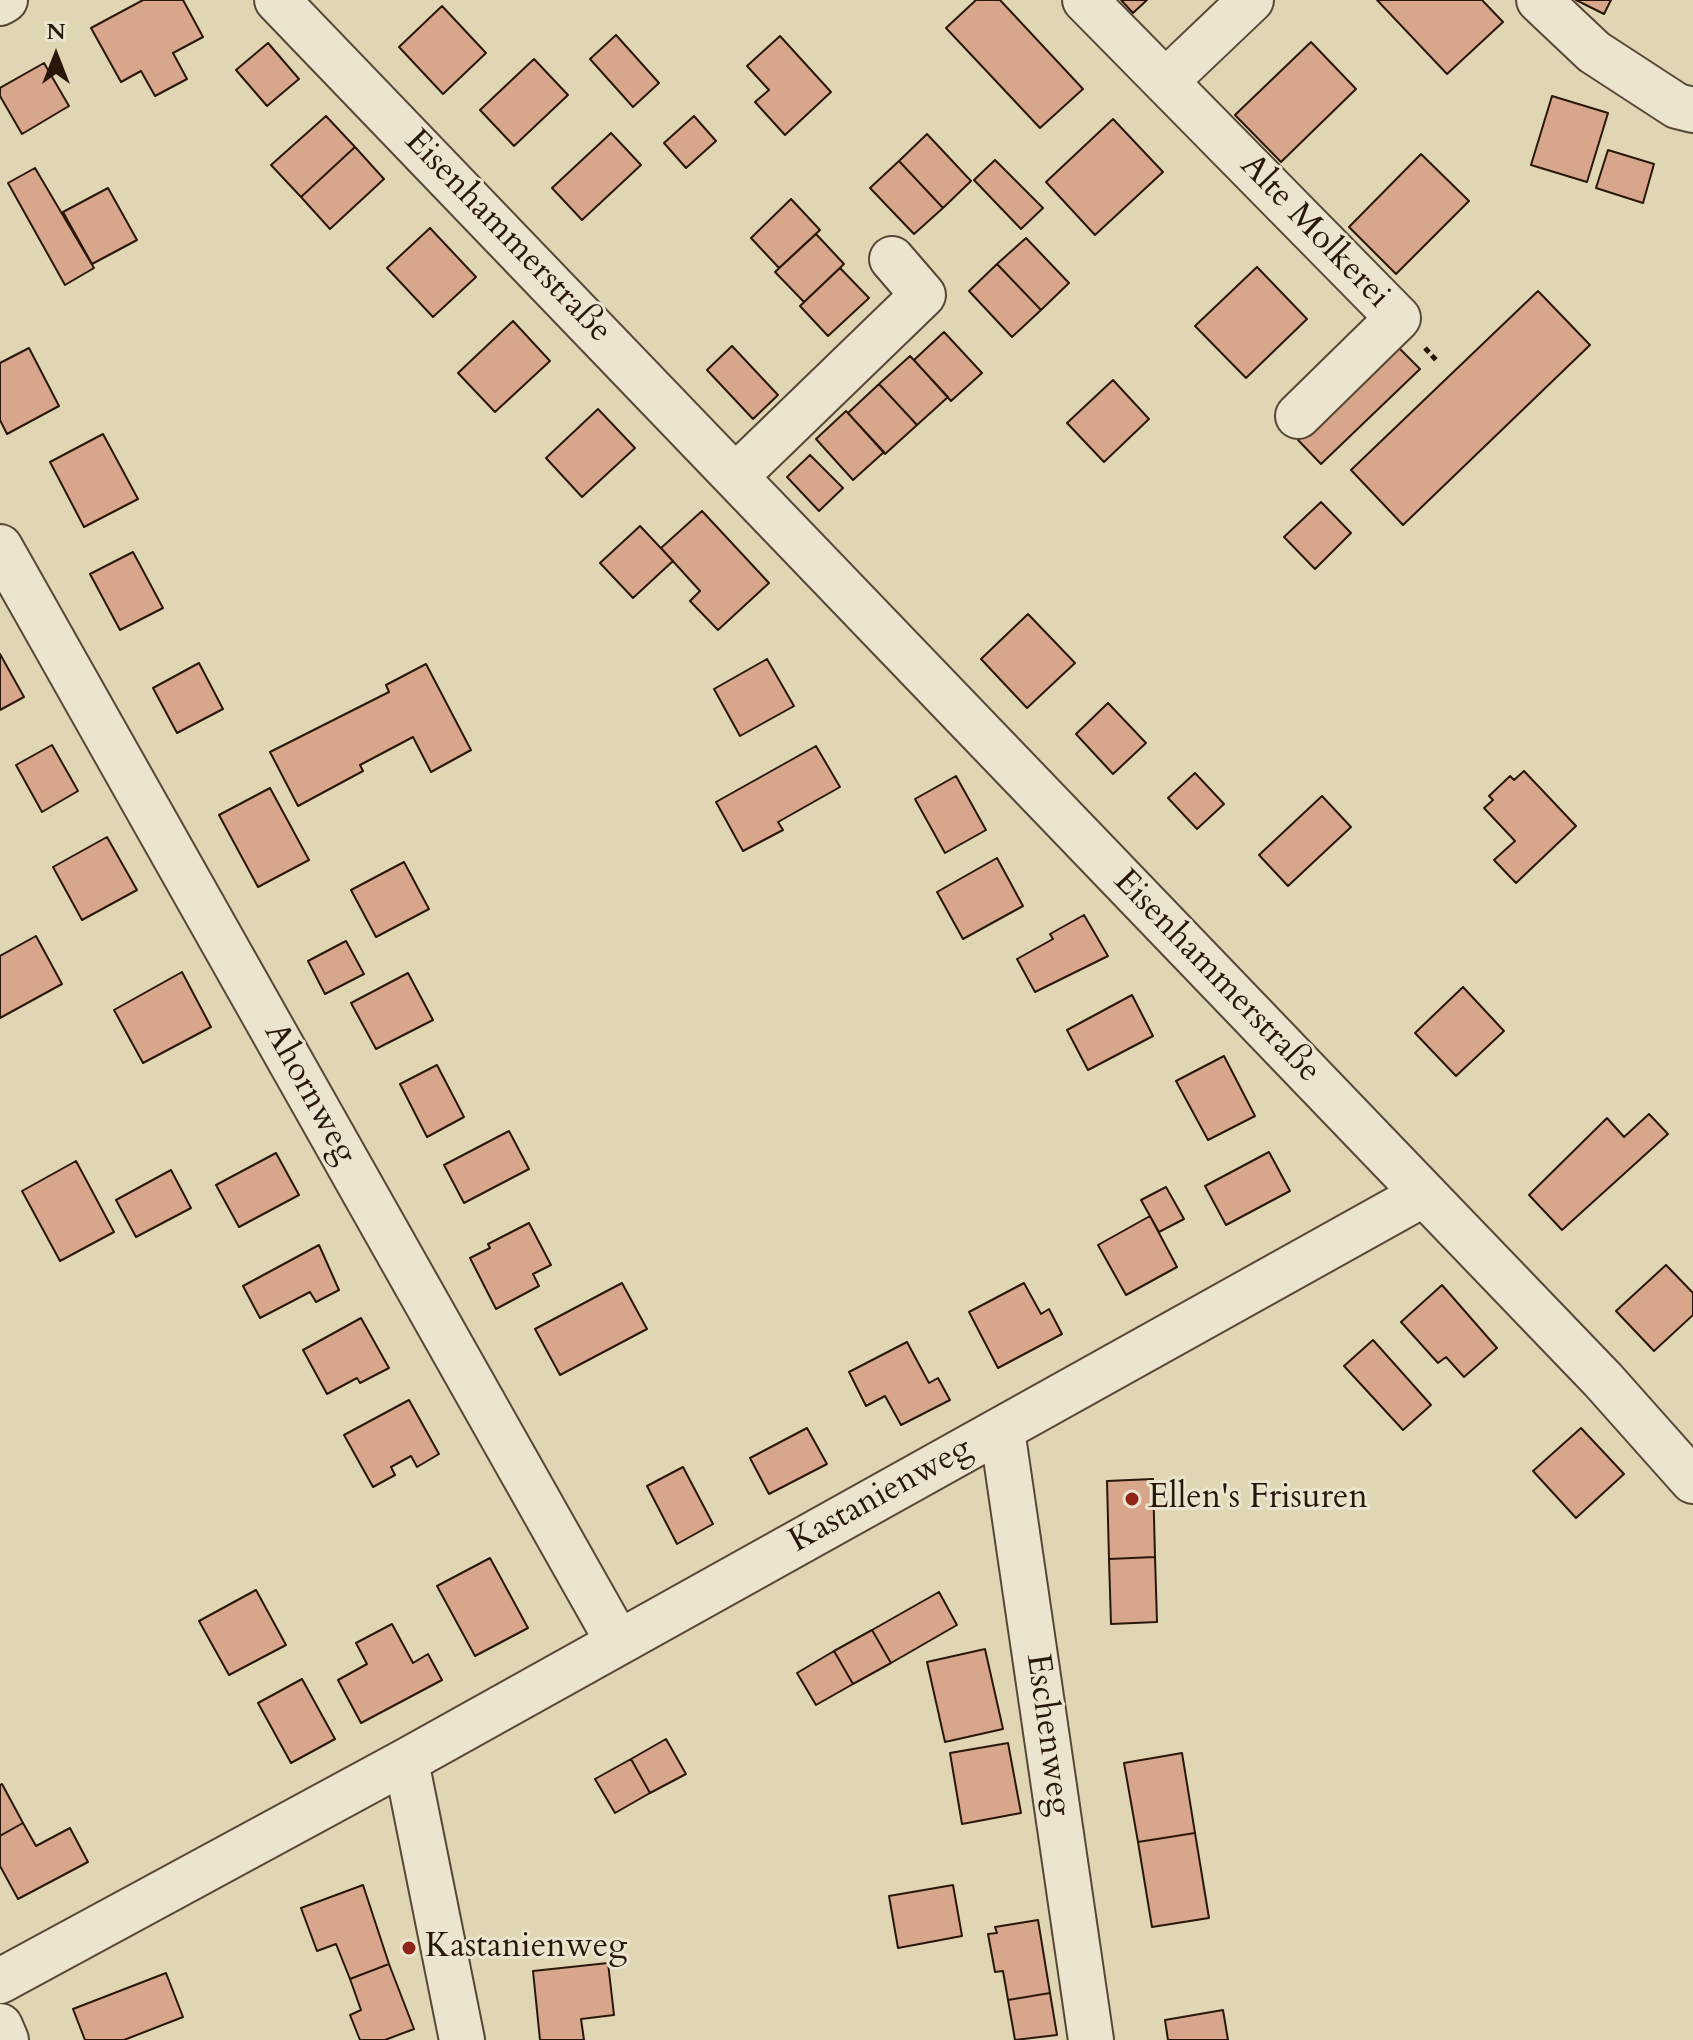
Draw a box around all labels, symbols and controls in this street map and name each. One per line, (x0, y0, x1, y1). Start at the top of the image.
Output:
north arrow (16, 16, 96, 96)
text: N (46, 17, 66, 47)
street label: Eisenhammerstraße (395, 122, 619, 352)
street label: Alte Molkerei (1230, 147, 1398, 317)
street label: Eisenhammerstraße (1104, 862, 1328, 1092)
street label: Ahornweg (254, 1016, 364, 1172)
street label: Kastanienweg (783, 1429, 979, 1563)
place label: Ellen's Frisuren (1148, 1479, 1368, 1519)
marker: Ellen's Frisuren (1123, 1490, 1141, 1508)
street label: Eschenweg (1015, 1651, 1079, 1819)
place label: Kastanienweg (425, 1928, 627, 1968)
marker: Kastanienweg (400, 1939, 418, 1957)

